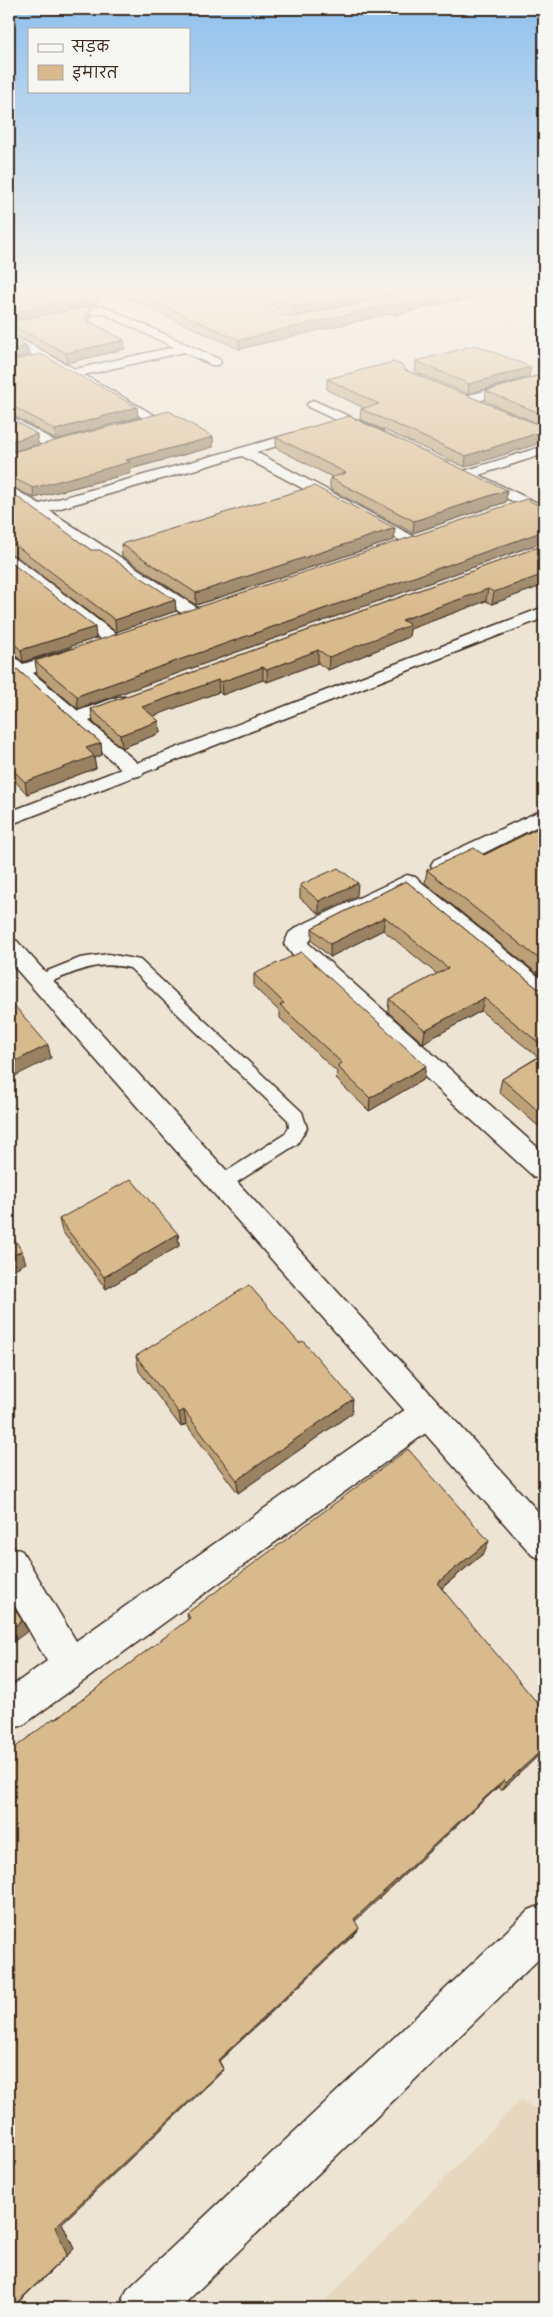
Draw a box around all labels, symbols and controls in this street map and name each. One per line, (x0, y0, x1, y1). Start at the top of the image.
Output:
legend (28, 28, 190, 92)
text: सड़क (71, 37, 110, 57)
text: इमारत (72, 63, 119, 83)

